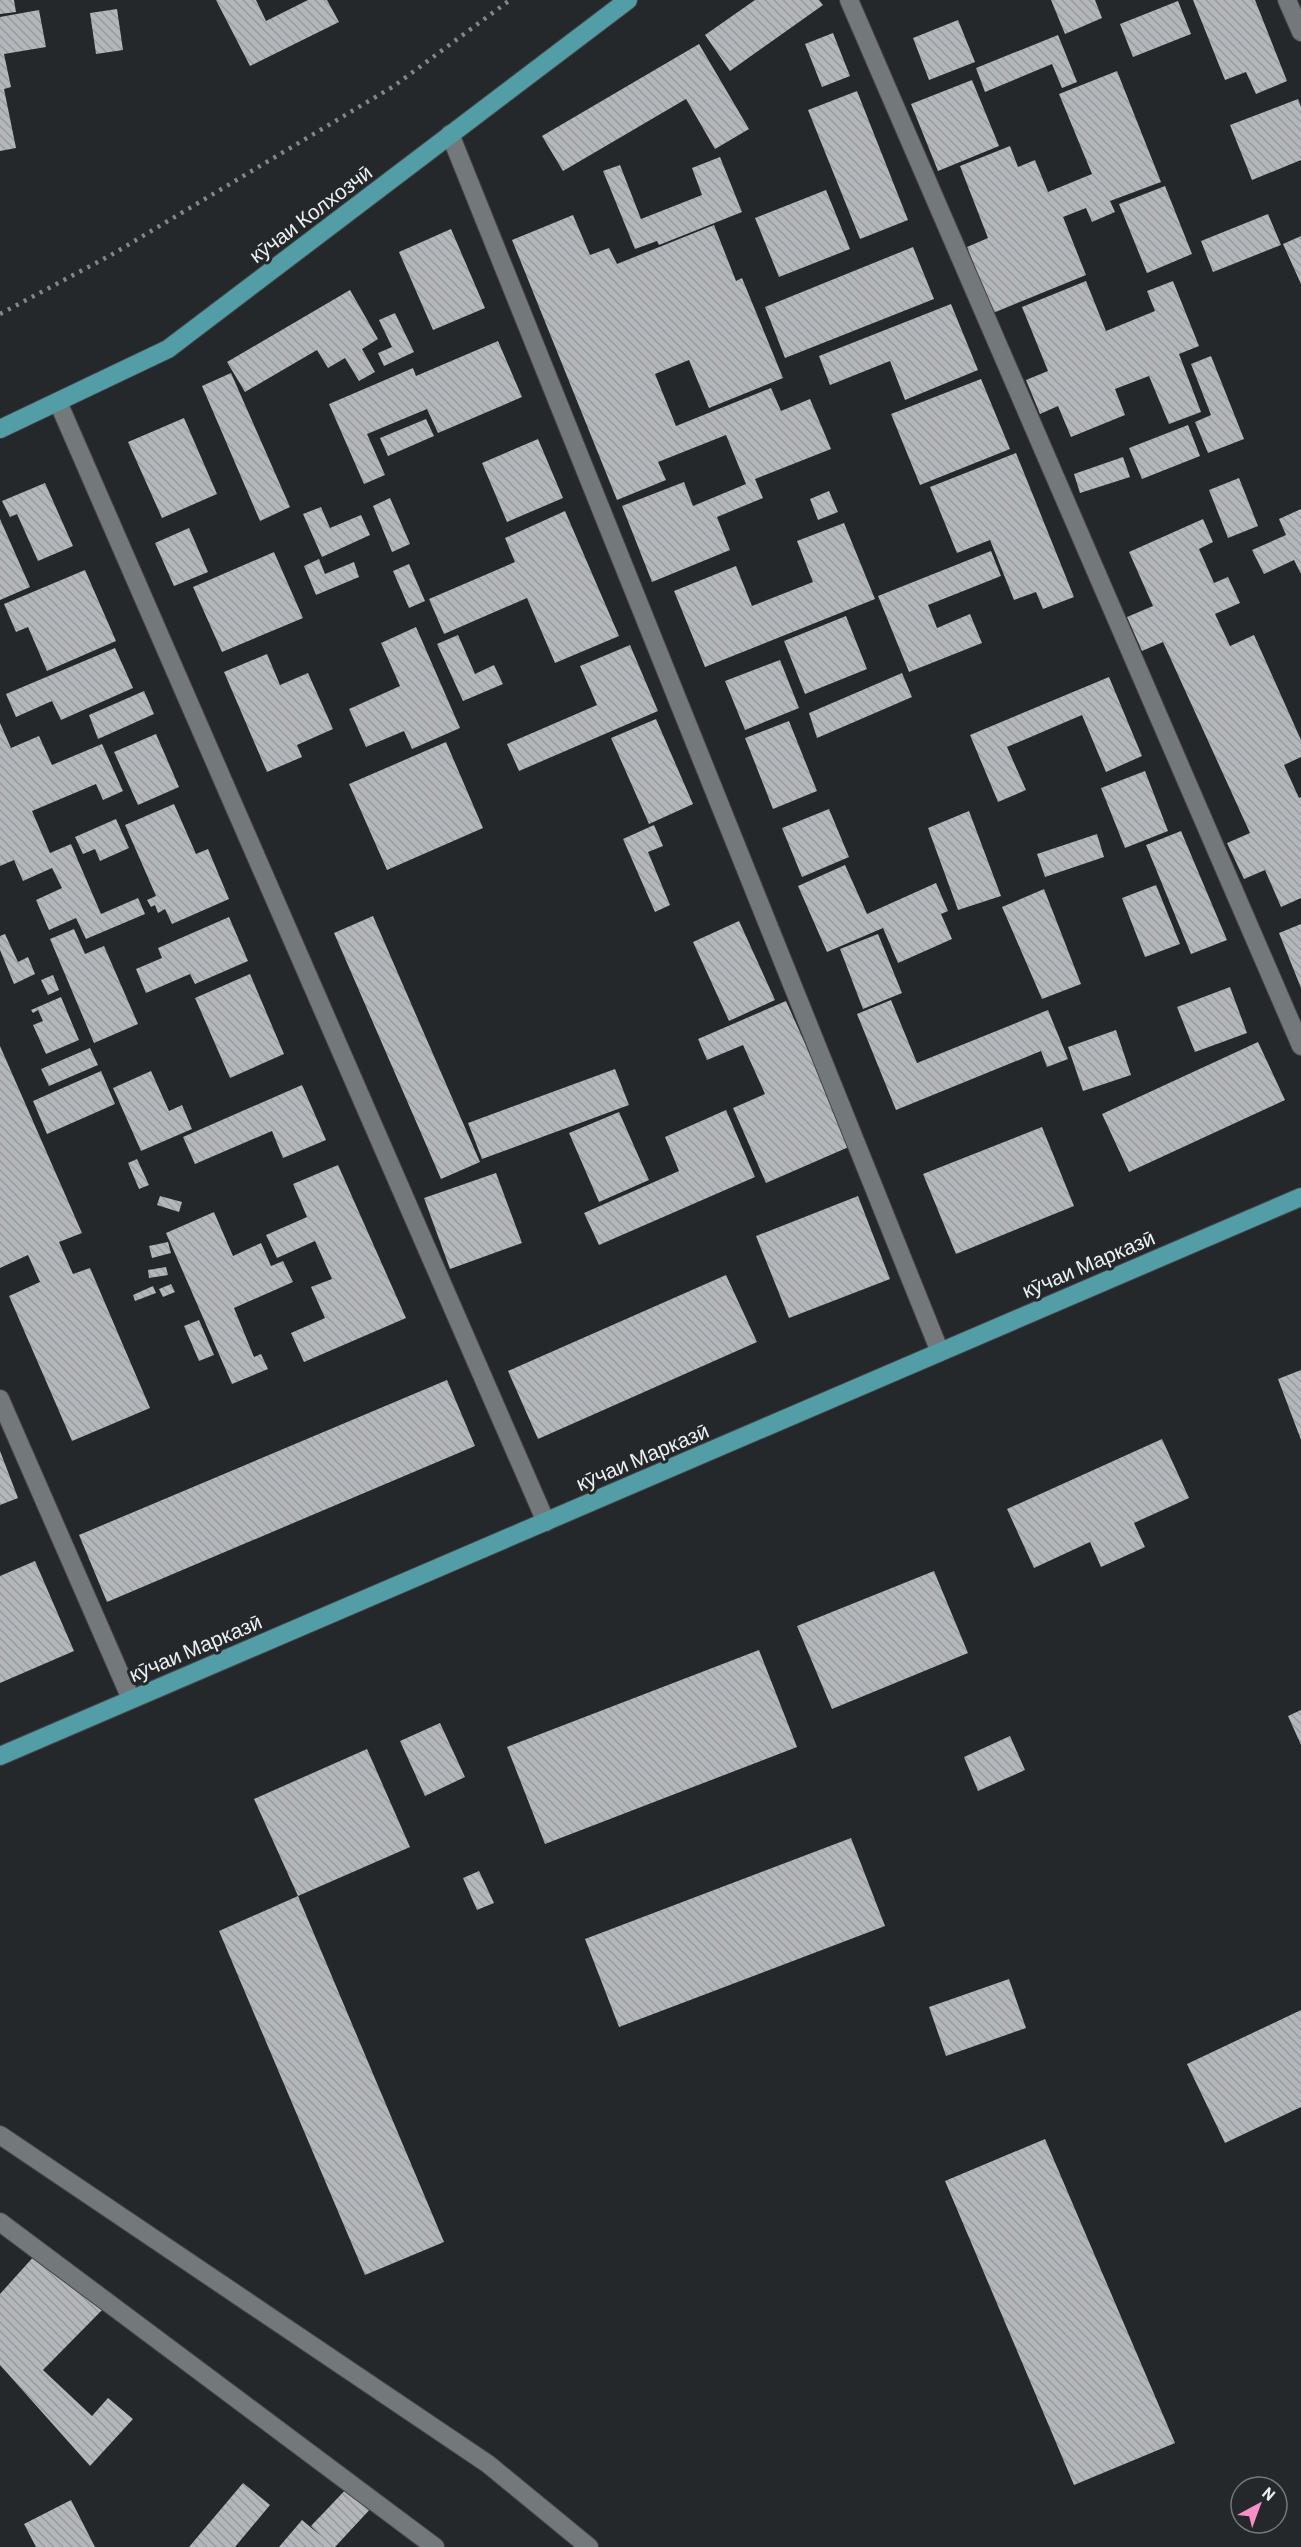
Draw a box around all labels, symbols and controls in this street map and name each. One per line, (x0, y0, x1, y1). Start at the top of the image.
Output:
street label: кӯчаи Колхозчӣ (244, 159, 376, 267)
street label: кӯчаи Марказӣ (1018, 1224, 1158, 1302)
street label: кӯчаи Марказӣ (572, 1417, 712, 1495)
street label: кӯчаи Марказӣ (125, 1608, 265, 1686)
north arrow (1229, 2475, 1289, 2535)
text: N (1259, 2483, 1279, 2504)

